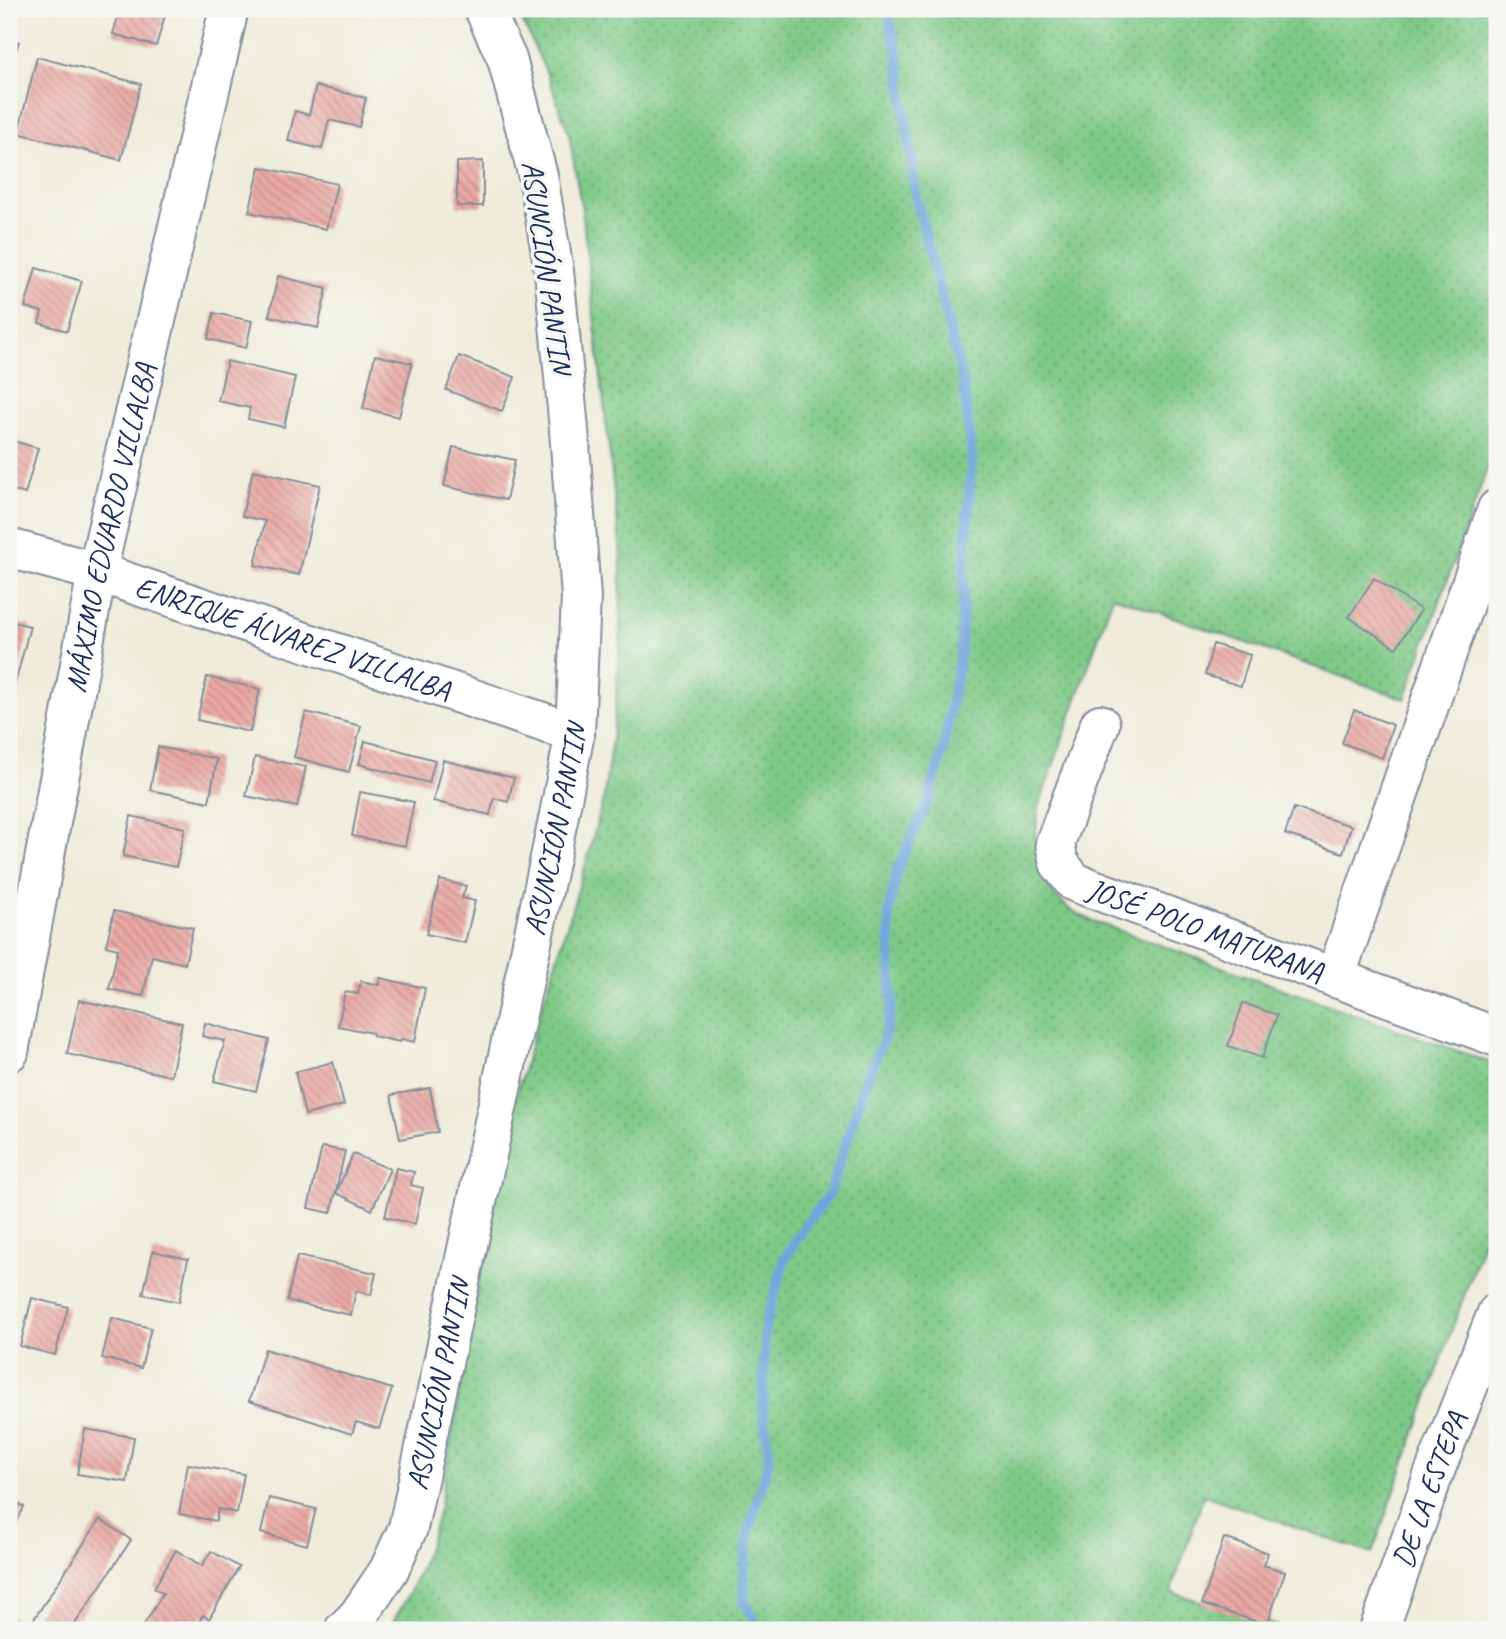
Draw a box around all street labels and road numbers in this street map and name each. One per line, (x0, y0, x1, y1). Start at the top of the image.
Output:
street label: ASUNCIÓN PANTIN (513, 158, 581, 380)
street label: MÁXIMO EDUARDO VILLALBA (56, 359, 165, 695)
street label: ENRIQUE ÁLVAREZ VILLALBA (130, 567, 457, 709)
street label: ASUNCIÓN PANTIN (515, 717, 596, 939)
street label: JOSÉ POLO MATURANA (1081, 869, 1330, 991)
street label: ASUNCIÓN PANTIN (398, 1272, 480, 1493)
street label: DE LA ESTEPA (1383, 1406, 1476, 1572)

